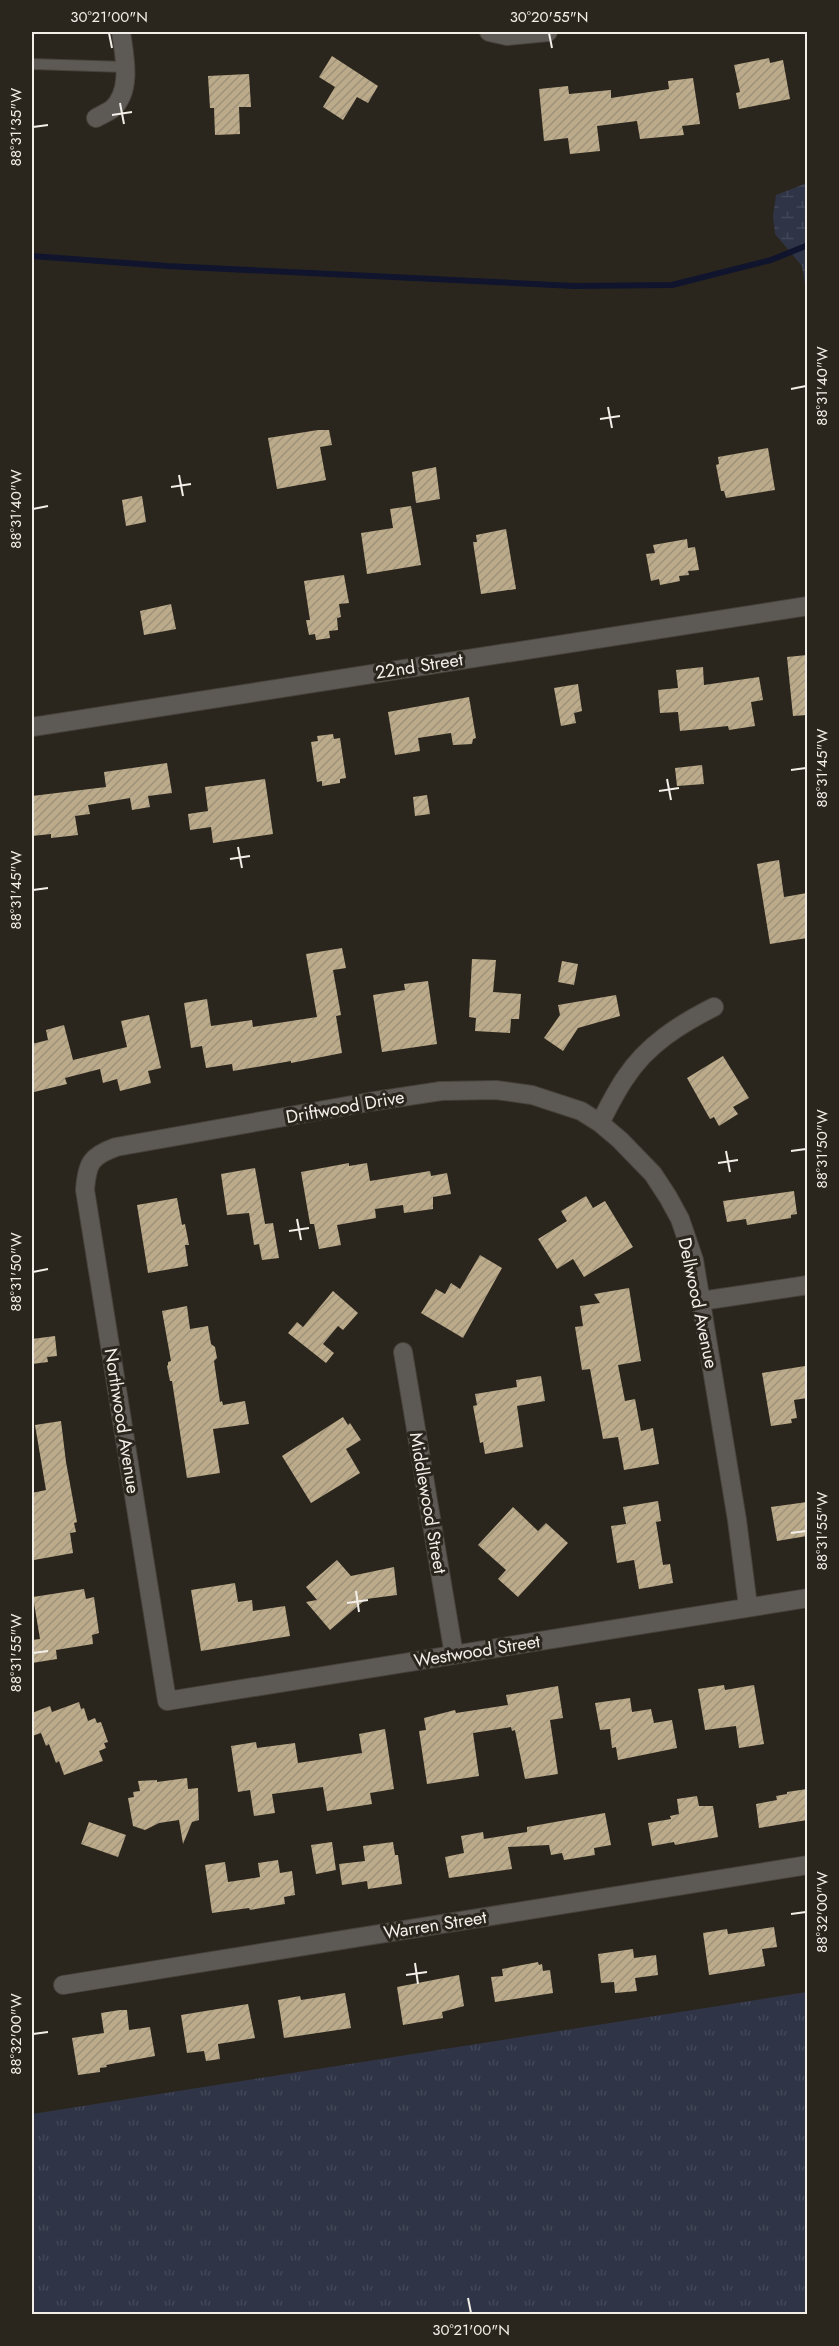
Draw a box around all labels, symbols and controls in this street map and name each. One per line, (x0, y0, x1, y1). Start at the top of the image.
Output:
text: 30°21'00"N (70, 6, 148, 28)
text: 30°20'55"N (510, 6, 588, 28)
text: 88°31'35"W (5, 88, 27, 166)
text: 88°31'40"W (811, 346, 833, 426)
text: 88°31'40"W (5, 469, 27, 549)
street label: 22nd Street (373, 646, 465, 686)
text: 88°31'45"W (811, 728, 833, 807)
text: 88°31'45"W (5, 850, 27, 929)
street label: Driftwood Drive (284, 1084, 406, 1130)
text: 88°31'50"W (811, 1109, 833, 1189)
text: 88°31'50"W (5, 1232, 27, 1312)
street label: Dellwood Avenue (671, 1235, 725, 1371)
street label: Northwood Avenue (98, 1346, 146, 1496)
street label: Middlewood Street (403, 1430, 453, 1576)
text: 88°31'55"W (811, 1492, 833, 1570)
text: 88°31'55"W (5, 1614, 27, 1692)
street label: Westwood Street (412, 1628, 543, 1674)
text: 88°32'00"W (811, 1871, 833, 1953)
street label: Warren Street (382, 1904, 489, 1946)
text: 88°32'00"W (5, 1993, 27, 2075)
text: 30°21'00"N (432, 2319, 510, 2341)

